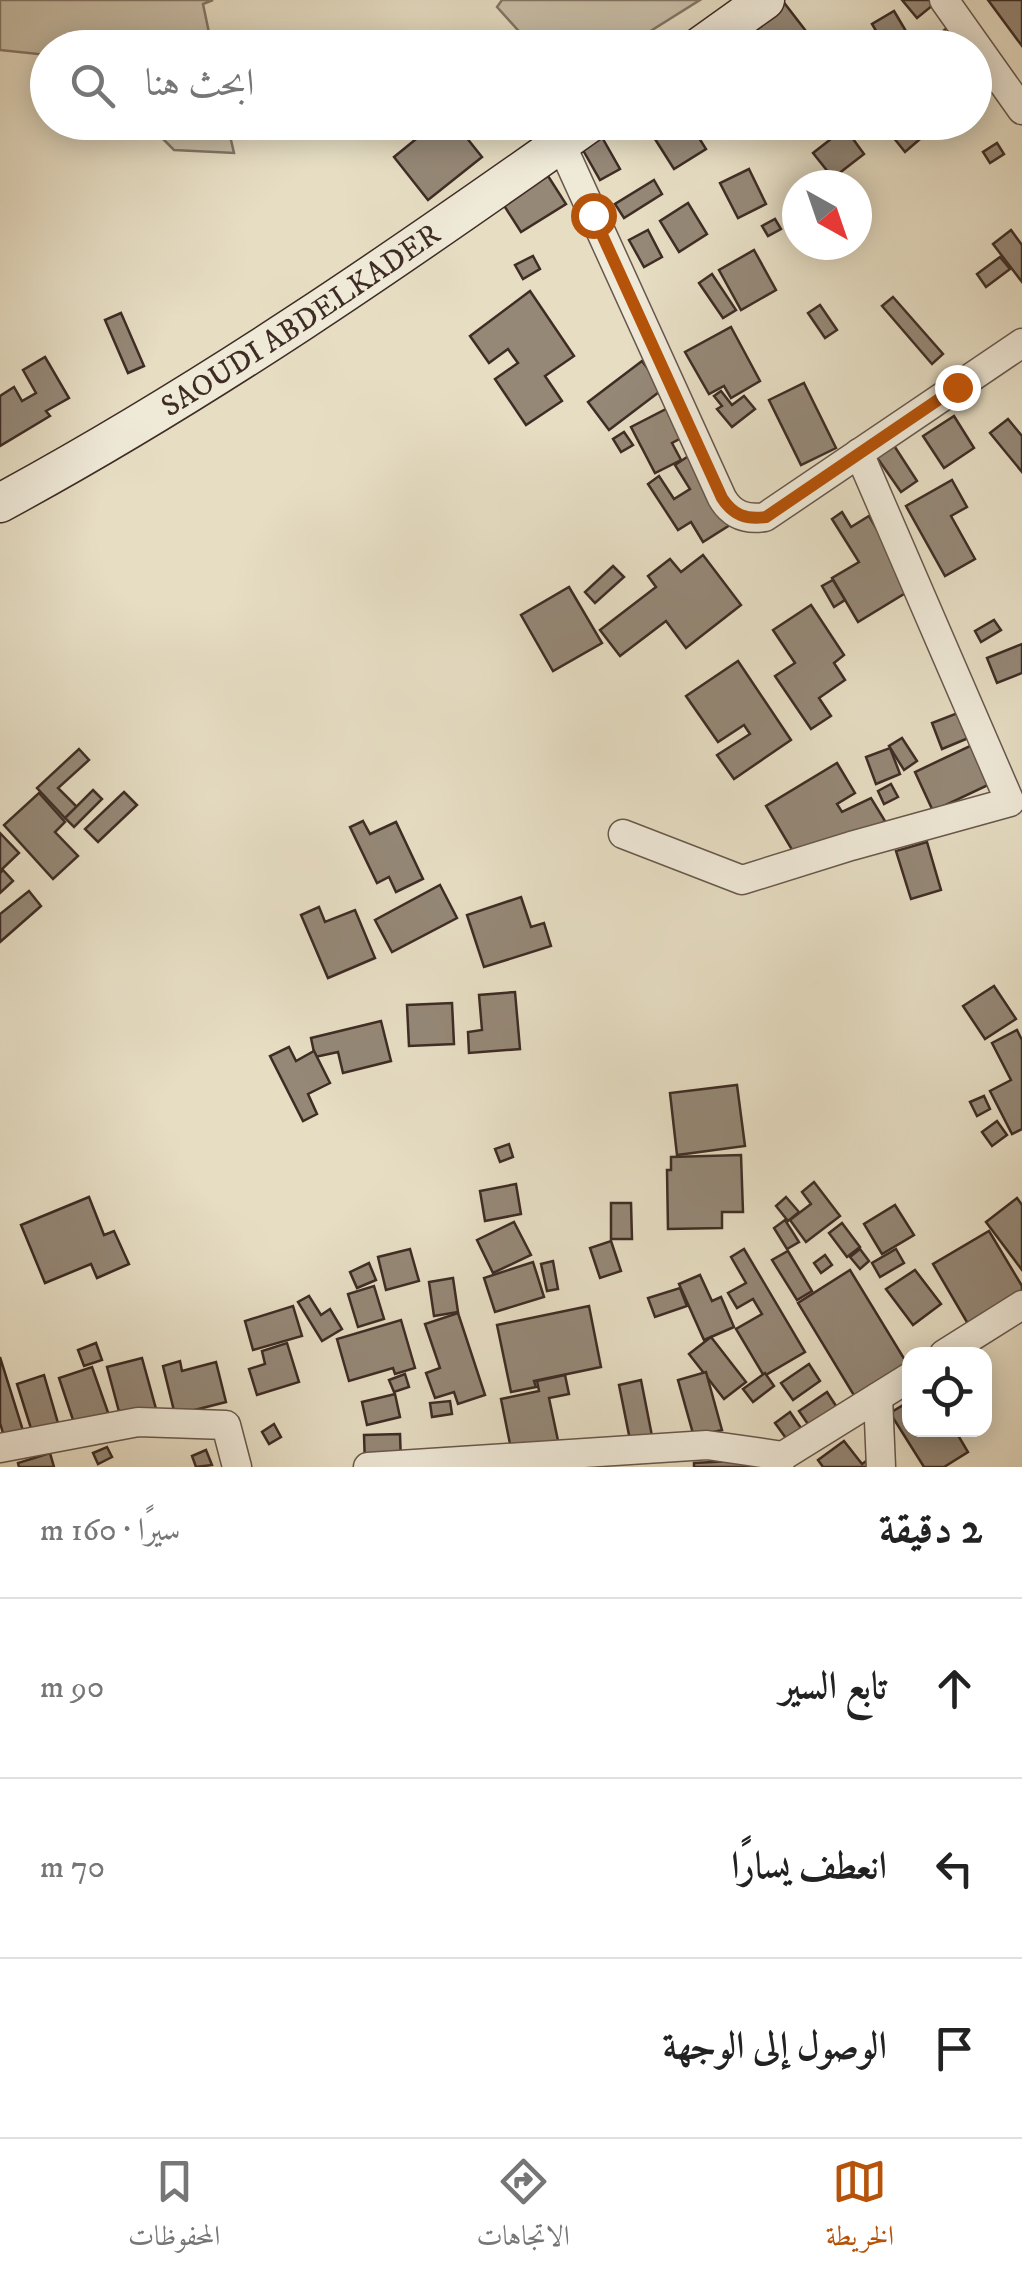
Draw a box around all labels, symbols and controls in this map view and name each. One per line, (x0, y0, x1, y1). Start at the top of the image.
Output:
search box (30, 30, 992, 140)
icon: search (65, 58, 120, 113)
text: ابحث هنا (145, 60, 255, 108)
north arrow (782, 170, 872, 260)
route start (571, 193, 617, 239)
street label: SAOUDI ABDELKADER (155, 216, 448, 426)
route end (935, 365, 981, 411)
map controls (902, 1347, 992, 1437)
button: locate (902, 1347, 992, 1437)
text: 2 دقيقة (879, 1504, 982, 1556)
text: سيرًا · 160 m (40, 1511, 181, 1551)
icon: ahead (927, 1661, 982, 1716)
text: تابع السير (780, 1663, 887, 1711)
text: 90 m (40, 1668, 104, 1708)
icon: left (927, 1841, 982, 1896)
text: انعطف يسارًا (731, 1843, 887, 1891)
text: 70 m (40, 1848, 105, 1888)
icon: arrive (927, 2021, 982, 2076)
text: الوصول إلى الوجهة (663, 2023, 887, 2071)
tab: المحفوظات (128, 2154, 220, 2263)
tab: الاتجاهات (476, 2154, 570, 2263)
tab: الخريطة (826, 2154, 894, 2263)

